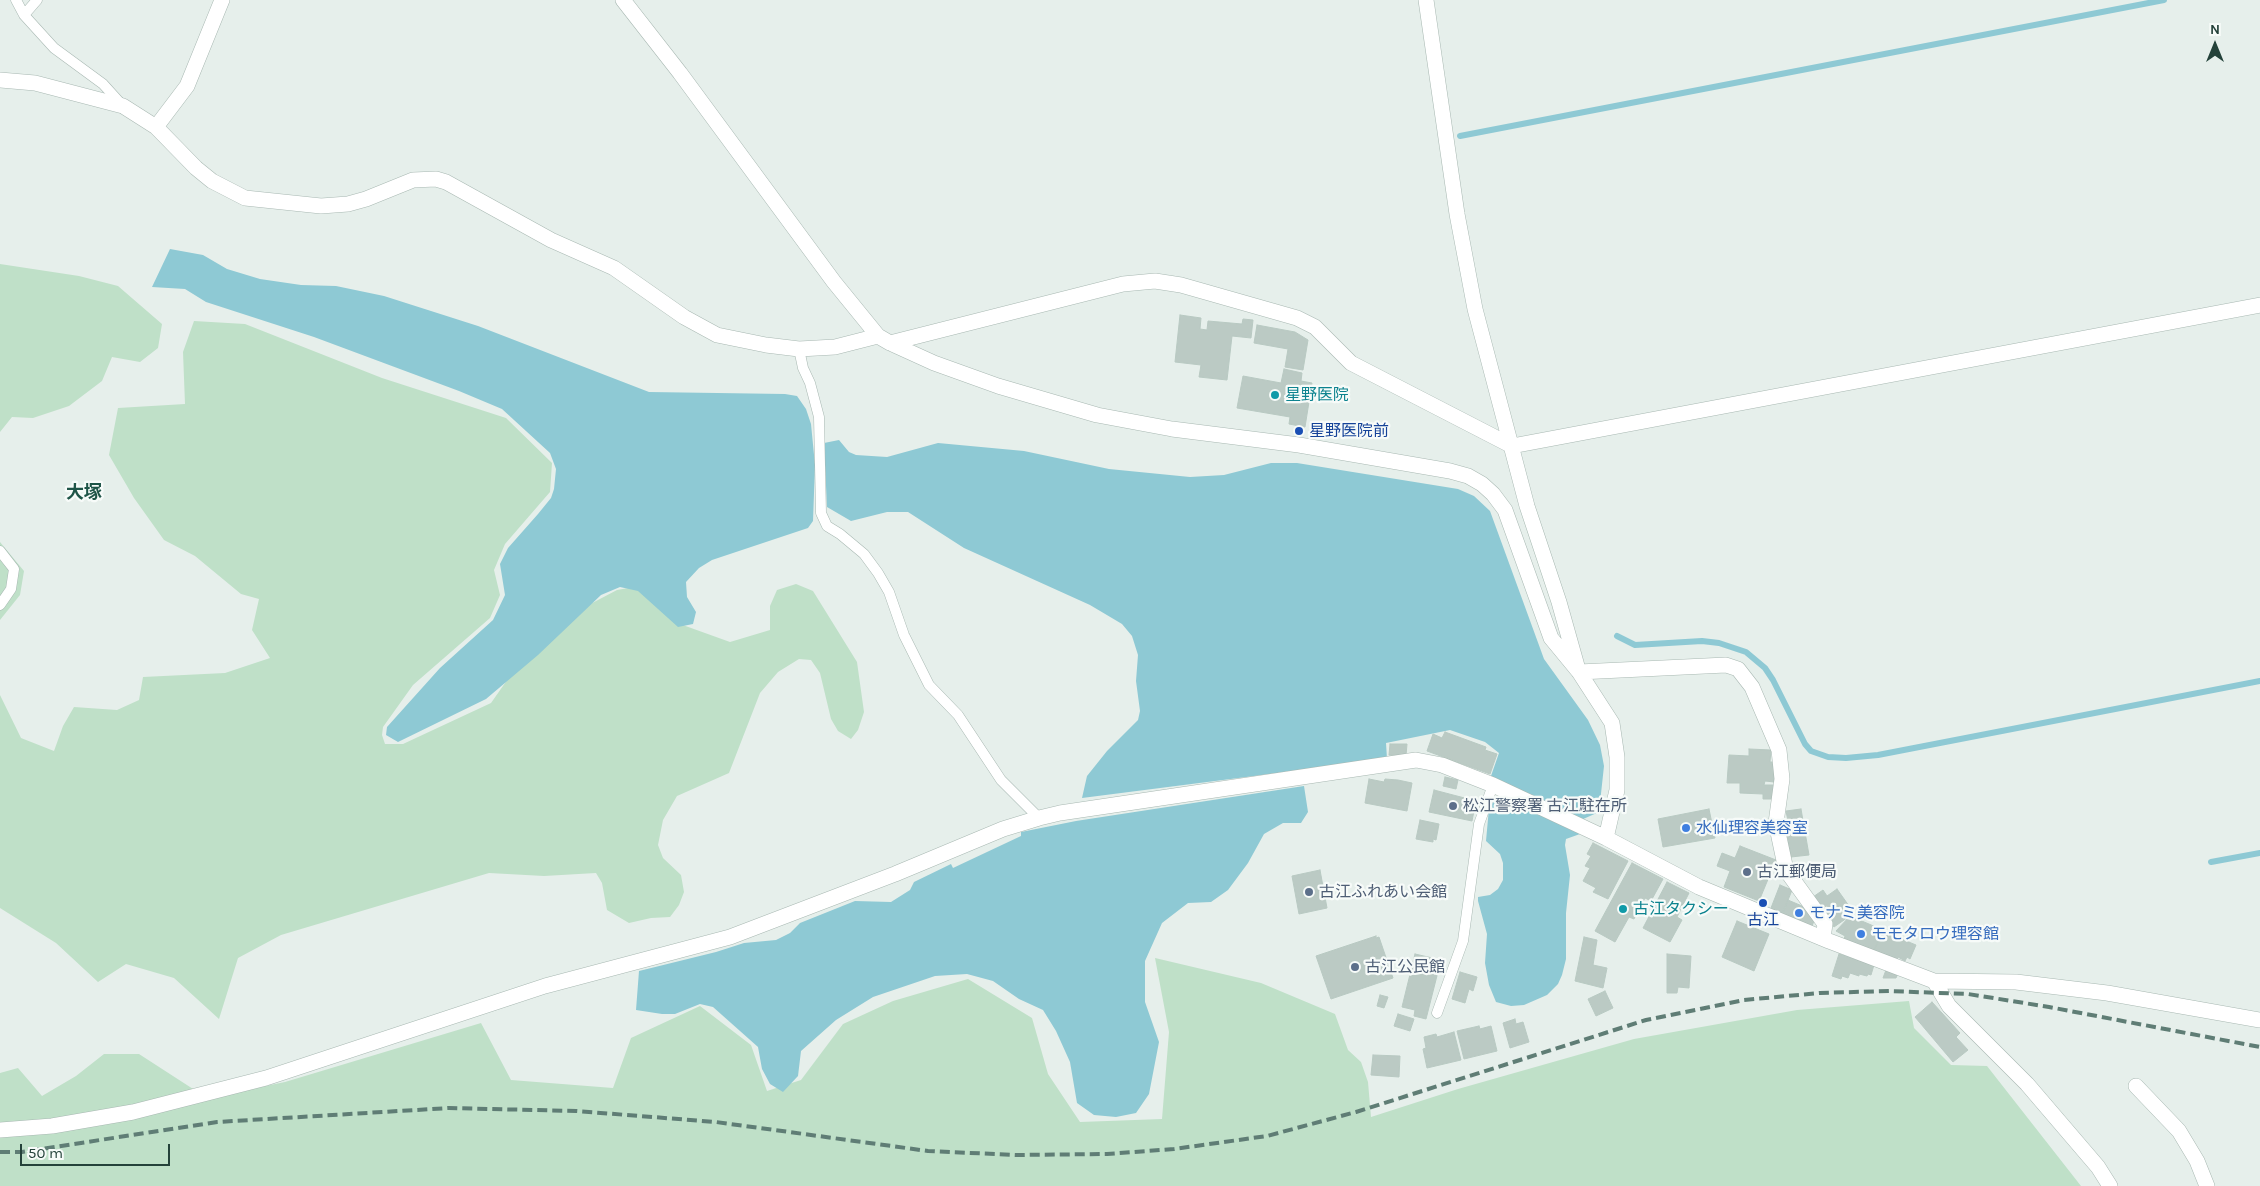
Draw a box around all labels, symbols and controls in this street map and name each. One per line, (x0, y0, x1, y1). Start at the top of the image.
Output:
north arrow (2190, 20, 2240, 70)
text: N (2210, 21, 2220, 38)
place label: 星野医院 (1285, 385, 1349, 405)
marker: 星野医院 (1269, 389, 1281, 401)
place label: 星野医院前 (1309, 421, 1389, 441)
marker: 星野医院前 (1293, 425, 1305, 437)
district label: 大塚 (66, 482, 102, 504)
place label: 松江警察署 古江駐在所 (1463, 796, 1627, 816)
marker: 松江警察署 古江駐在所 (1447, 800, 1459, 812)
place label: 水仙理容美容室 (1696, 818, 1808, 838)
marker: 水仙理容美容室 (1680, 822, 1692, 834)
place label: 古江郵便局 (1757, 862, 1837, 882)
marker: 古江郵便局 (1741, 866, 1753, 878)
place label: 古江ふれあい会館 (1319, 882, 1447, 902)
marker: 古江ふれあい会館 (1303, 886, 1315, 898)
marker: 古江 (1757, 897, 1769, 909)
place label: 古江タクシー (1633, 899, 1729, 919)
marker: 古江タクシー (1617, 903, 1629, 915)
place label: モナミ美容院 (1809, 903, 1905, 923)
marker: モナミ美容院 (1793, 907, 1805, 919)
place label: 古江 (1747, 910, 1779, 930)
place label: モモタロウ理容館 (1871, 924, 1999, 944)
marker: モモタロウ理容館 (1855, 928, 1867, 940)
place label: 古江公民館 (1365, 957, 1445, 977)
marker: 古江公民館 (1349, 961, 1361, 973)
scale bar (22, 1134, 172, 1166)
text: 50 m (28, 1144, 63, 1162)

